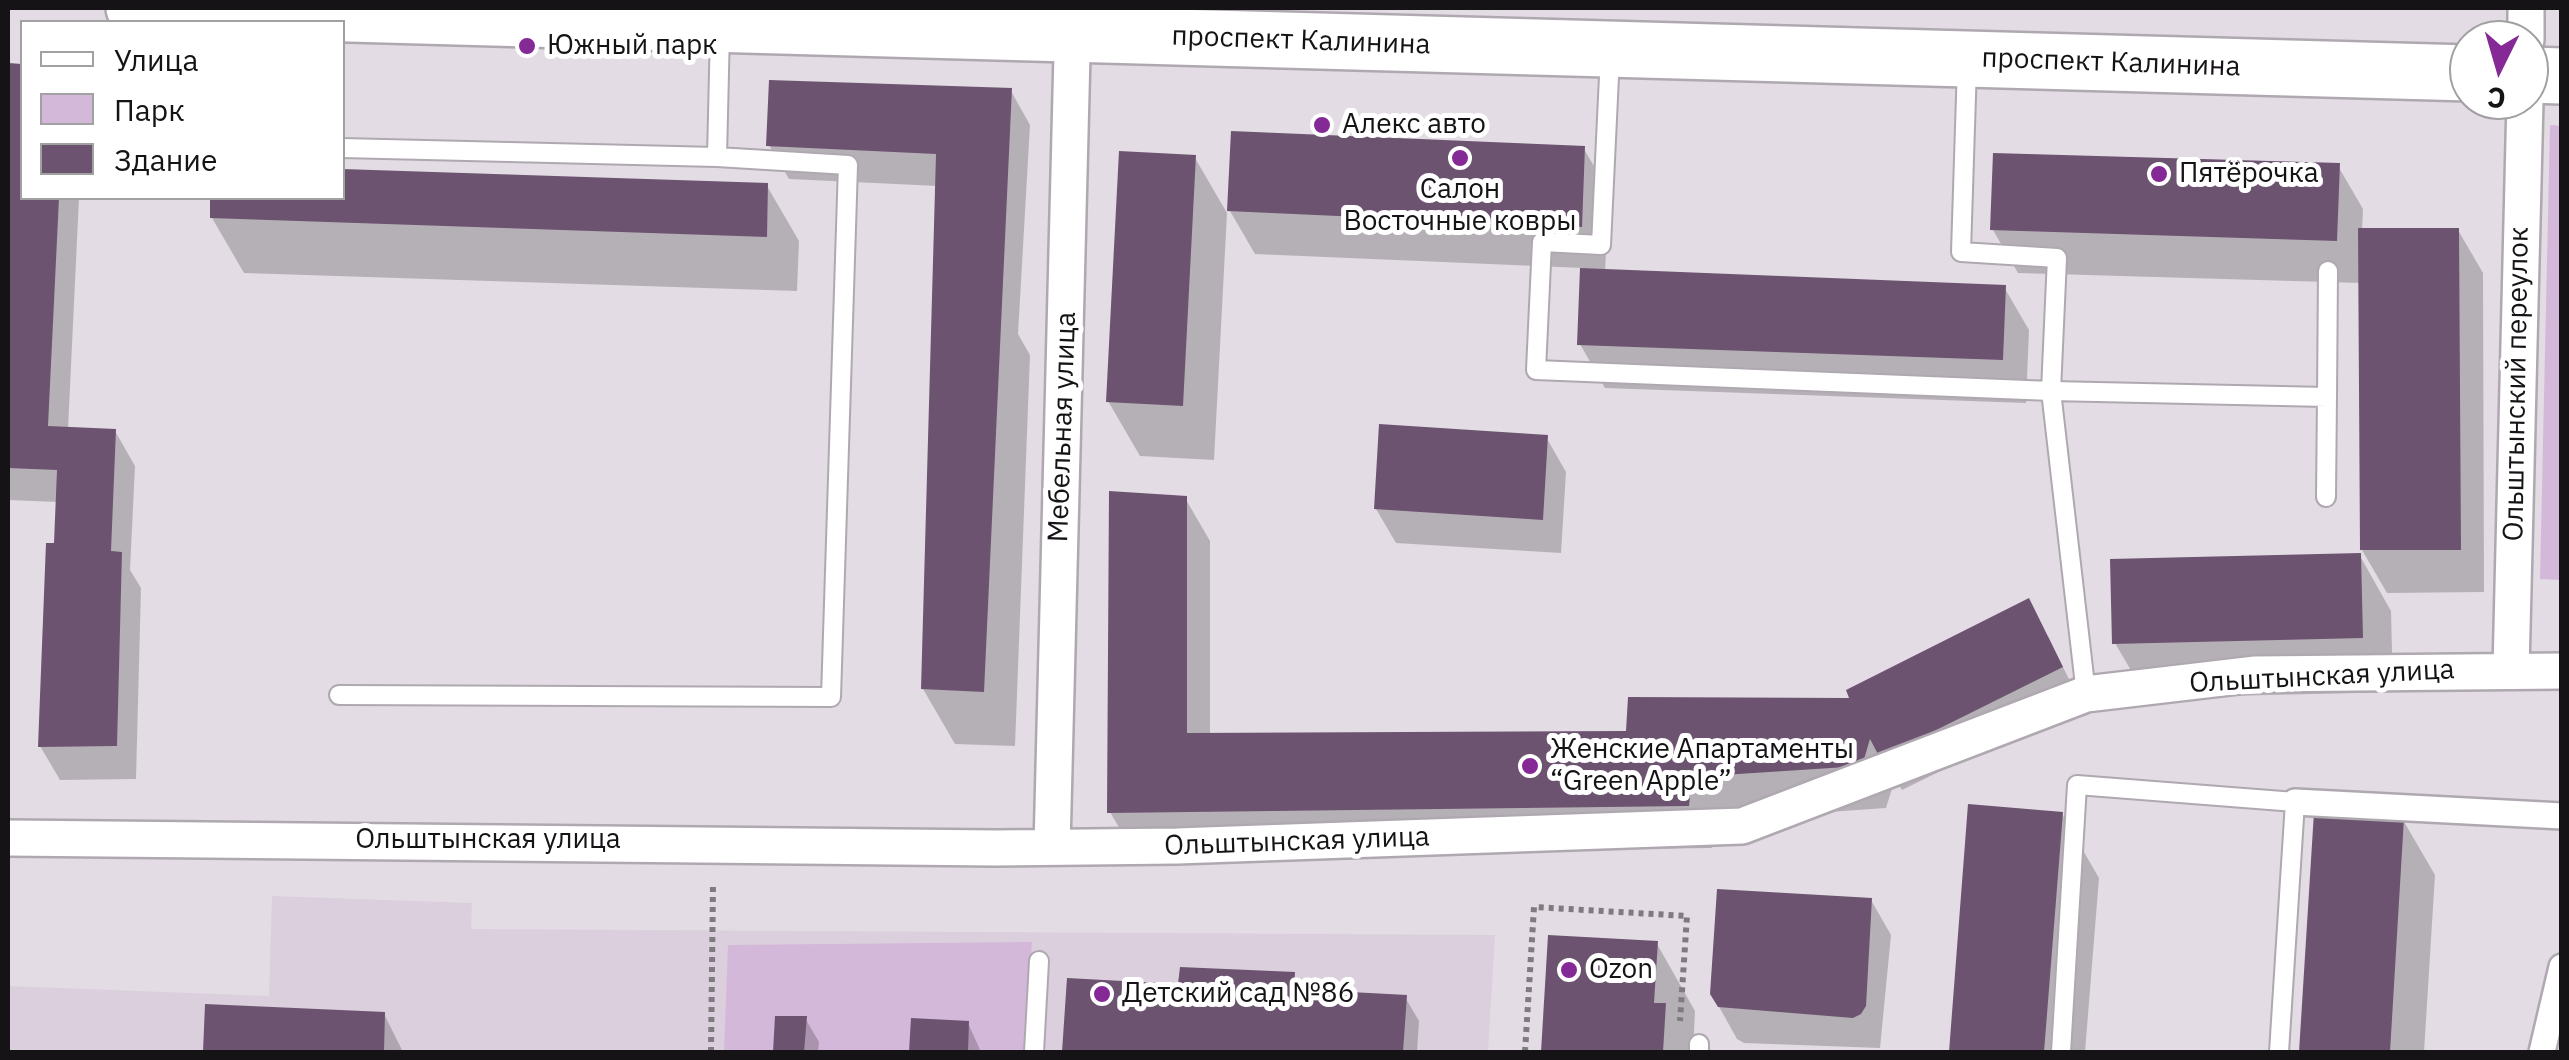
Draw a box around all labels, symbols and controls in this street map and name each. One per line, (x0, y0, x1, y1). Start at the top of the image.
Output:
legend (20, 20, 345, 200)
street label: проспект Калинина (1171, 20, 1431, 62)
north arrow (2449, 20, 2549, 120)
place label: Южный парк (547, 29, 718, 63)
marker: Южный парк (516, 35, 538, 57)
text: Улица (114, 40, 199, 79)
street label: проспект Калинина (1981, 42, 2241, 84)
text: С (2486, 79, 2507, 118)
text: Парк (114, 90, 185, 129)
place label: Алекс авто (1342, 108, 1486, 142)
marker: Алекс авто (1311, 114, 1333, 136)
text: Здание (114, 140, 217, 179)
marker: Салон Восточные ковры (1449, 147, 1471, 169)
place label: Пятёрочка (2179, 157, 2319, 191)
marker: Пятёрочка (2148, 163, 2170, 185)
place label: Салон Восточные ковры (1343, 173, 1577, 239)
street label: Ольштынский переулок (2497, 226, 2537, 542)
street label: Мебельная улица (1042, 311, 1084, 543)
street label: Ольштынская улица (2189, 653, 2455, 701)
place label: Женские Апартаменты “Green Apple” (1550, 733, 1854, 799)
marker: Женские Апартаменты “Green Apple” (1519, 755, 1541, 777)
street label: Ольштынская улица (1164, 821, 1430, 863)
street label: Ольштынская улица (355, 823, 621, 857)
place label: Ozon (1589, 953, 1653, 987)
marker: Ozon (1558, 959, 1580, 981)
place label: Детский сад №86 (1122, 977, 1354, 1011)
marker: Детский сад №86 (1091, 983, 1113, 1005)

